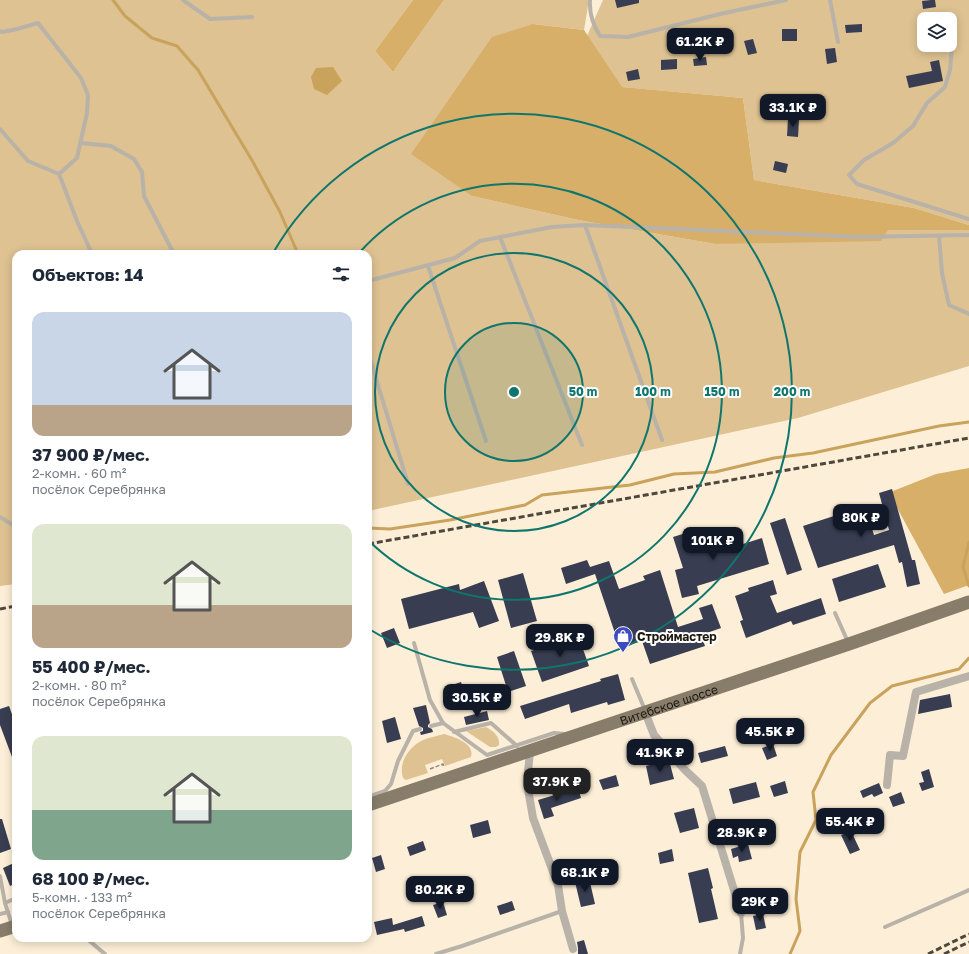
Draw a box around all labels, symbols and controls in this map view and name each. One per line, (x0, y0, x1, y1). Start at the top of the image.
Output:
map controls (917, 12, 957, 52)
button: layers (917, 12, 957, 52)
pin: 61.2K ₽ (663, 28, 737, 62)
text: 61.2K ₽ (676, 33, 724, 49)
pin: 33.1K ₽ (756, 94, 830, 128)
text: 33.1K ₽ (769, 99, 817, 115)
icon: filters (330, 263, 352, 285)
text: Объектов: 14 (32, 264, 144, 285)
icon: home (156, 338, 228, 410)
text: 50 m (569, 384, 597, 399)
text: 100 m (635, 384, 671, 399)
text: 150 m (705, 384, 739, 399)
text: 200 m (774, 384, 810, 399)
centre of rings (507, 385, 521, 399)
text: 37 900 ₽/мес. (32, 444, 150, 465)
text: 2-комн. · 60 m² (32, 465, 126, 481)
text: посёлок Серебрянка (32, 481, 166, 497)
pin: 80K ₽ (833, 504, 889, 538)
text: 80K ₽ (842, 509, 880, 525)
pin: 101K ₽ (680, 527, 746, 561)
text: 101K ₽ (691, 532, 735, 548)
icon: home (156, 550, 228, 622)
pin: 29.8K ₽ (523, 624, 597, 658)
shop icon: Строймастер (612, 625, 634, 653)
text: 29.8K ₽ (535, 629, 585, 645)
place label: Строймастер (637, 629, 717, 644)
text: 55 400 ₽/мес. (32, 656, 151, 677)
text: 2-комн. · 80 m² (32, 677, 127, 693)
street label: Витебское шоссе (618, 681, 720, 728)
pin: 30.5K ₽ (440, 684, 514, 718)
text: 30.5K ₽ (452, 689, 502, 705)
text: посёлок Серебрянка (32, 693, 166, 709)
pin: 45.5K ₽ (733, 718, 807, 752)
text: 45.5K ₽ (745, 723, 795, 739)
pin: 41.9K ₽ (623, 739, 697, 773)
text: 41.9K ₽ (636, 744, 684, 760)
icon: home (156, 762, 228, 834)
pin: 37.9K ₽ (520, 768, 594, 802)
text: 37.9K ₽ (533, 773, 581, 789)
pin: 55.4K ₽ (813, 808, 887, 842)
text: 55.4K ₽ (825, 813, 875, 829)
pin: 28.9K ₽ (705, 819, 779, 853)
text: 28.9K ₽ (717, 824, 767, 840)
pin: 68.1K ₽ (548, 859, 622, 893)
text: 68.1K ₽ (561, 864, 609, 880)
text: 68 100 ₽/мес. (32, 868, 150, 889)
pin: 80.2K ₽ (403, 876, 477, 910)
text: 80.2K ₽ (415, 881, 465, 897)
pin: 29K ₽ (732, 888, 788, 922)
text: 5-комн. · 133 m² (32, 889, 132, 905)
text: 29K ₽ (741, 893, 779, 909)
text: посёлок Серебрянка (32, 905, 166, 921)

